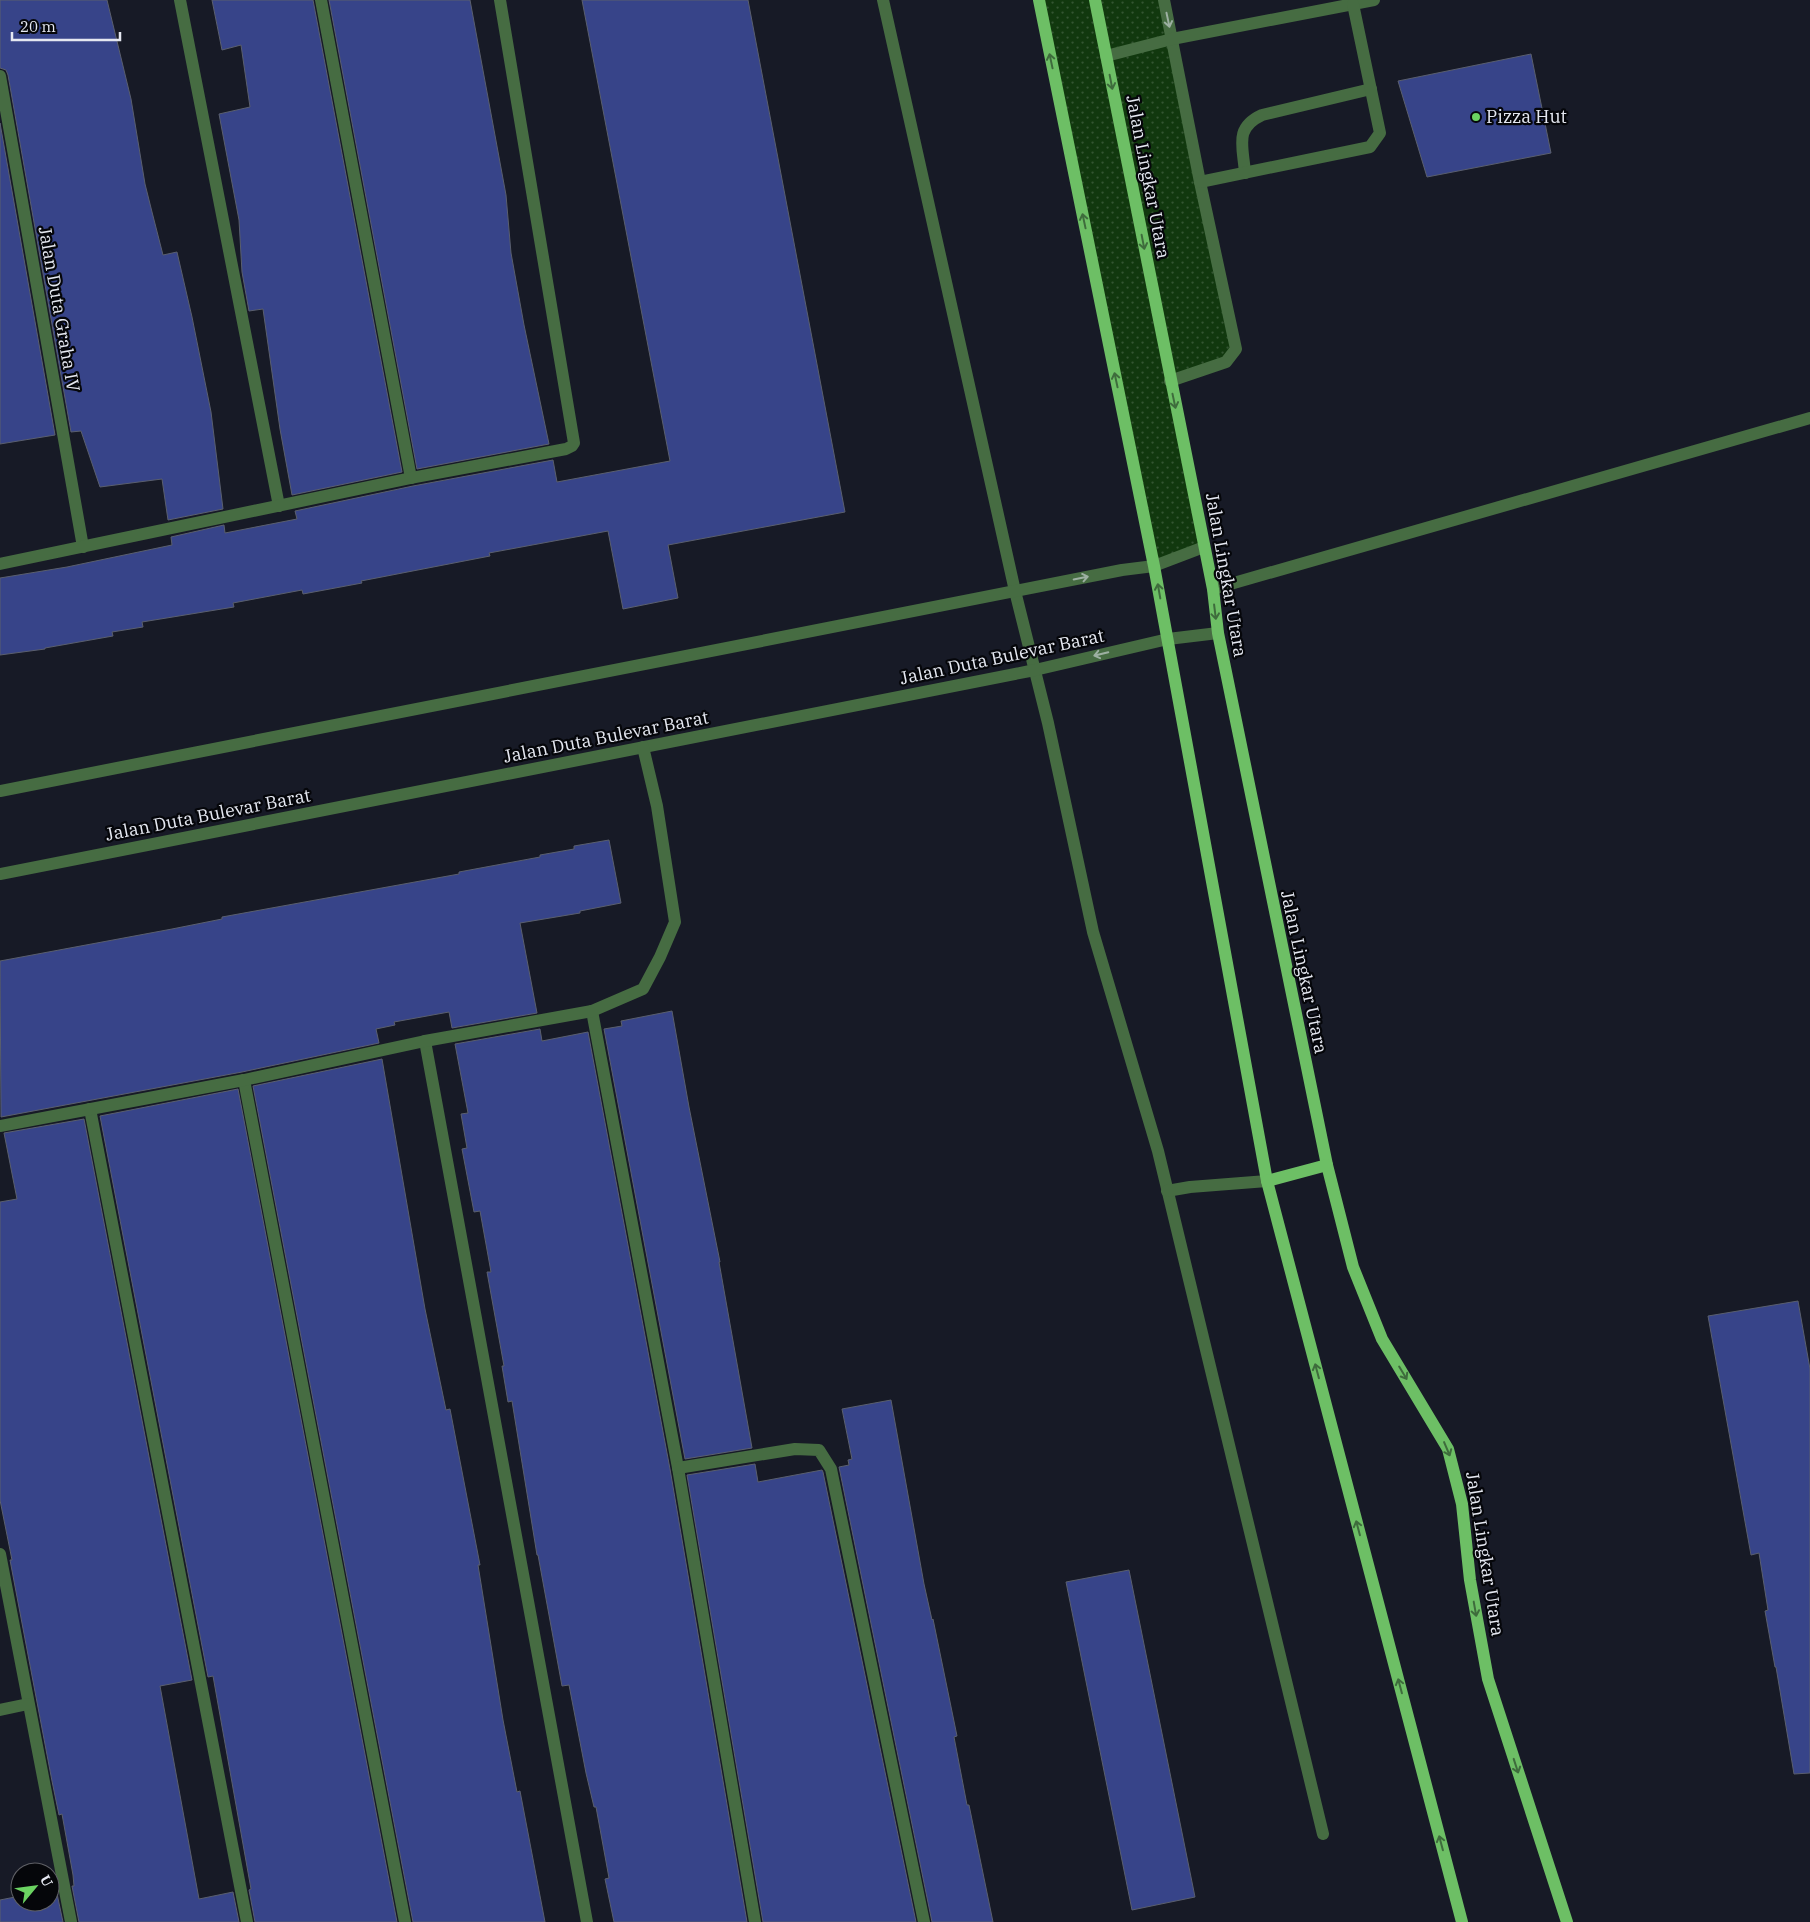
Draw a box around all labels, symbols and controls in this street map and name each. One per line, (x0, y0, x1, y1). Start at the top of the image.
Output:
scale bar (12, 10, 120, 42)
one-way arrow (1164, 11, 1173, 27)
text: 20 m (20, 17, 56, 36)
one-way arrow (1046, 54, 1056, 70)
one-way arrow (1107, 74, 1116, 90)
street label: Jalan Lingkar Utara (1121, 93, 1176, 261)
place label: Pizza Hut (1486, 105, 1567, 128)
marker: Pizza Hut (1470, 111, 1482, 123)
one-way arrow (1078, 213, 1088, 229)
street label: Jalan Duta Graha IV (34, 225, 85, 393)
one-way arrow (1138, 233, 1148, 249)
one-way arrow (1111, 372, 1120, 388)
one-way arrow (1170, 392, 1180, 408)
street label: Jalan Lingkar Utara (1201, 491, 1252, 659)
one-way arrow (1073, 573, 1089, 582)
one-way arrow (1153, 583, 1163, 599)
one-way arrow (1210, 604, 1220, 620)
street label: Jalan Duta Bulevar Barat (898, 624, 1106, 689)
one-way arrow (1093, 650, 1109, 659)
street label: Jalan Duta Bulevar Barat (501, 705, 710, 768)
street label: Jalan Duta Bulevar Barat (103, 783, 312, 846)
street label: Jalan Lingkar Utara (1276, 888, 1333, 1056)
one-way arrow (1312, 1364, 1321, 1380)
one-way arrow (1398, 1365, 1408, 1379)
one-way arrow (1443, 1441, 1452, 1456)
street label: Jalan Lingkar Utara (1461, 1470, 1510, 1638)
one-way arrow (1353, 1521, 1363, 1537)
one-way arrow (1471, 1600, 1481, 1616)
one-way arrow (1395, 1678, 1404, 1694)
one-way arrow (1512, 1757, 1522, 1773)
one-way arrow (1436, 1835, 1446, 1851)
north arrow (10, 1862, 60, 1912)
text: U (36, 1872, 57, 1890)

